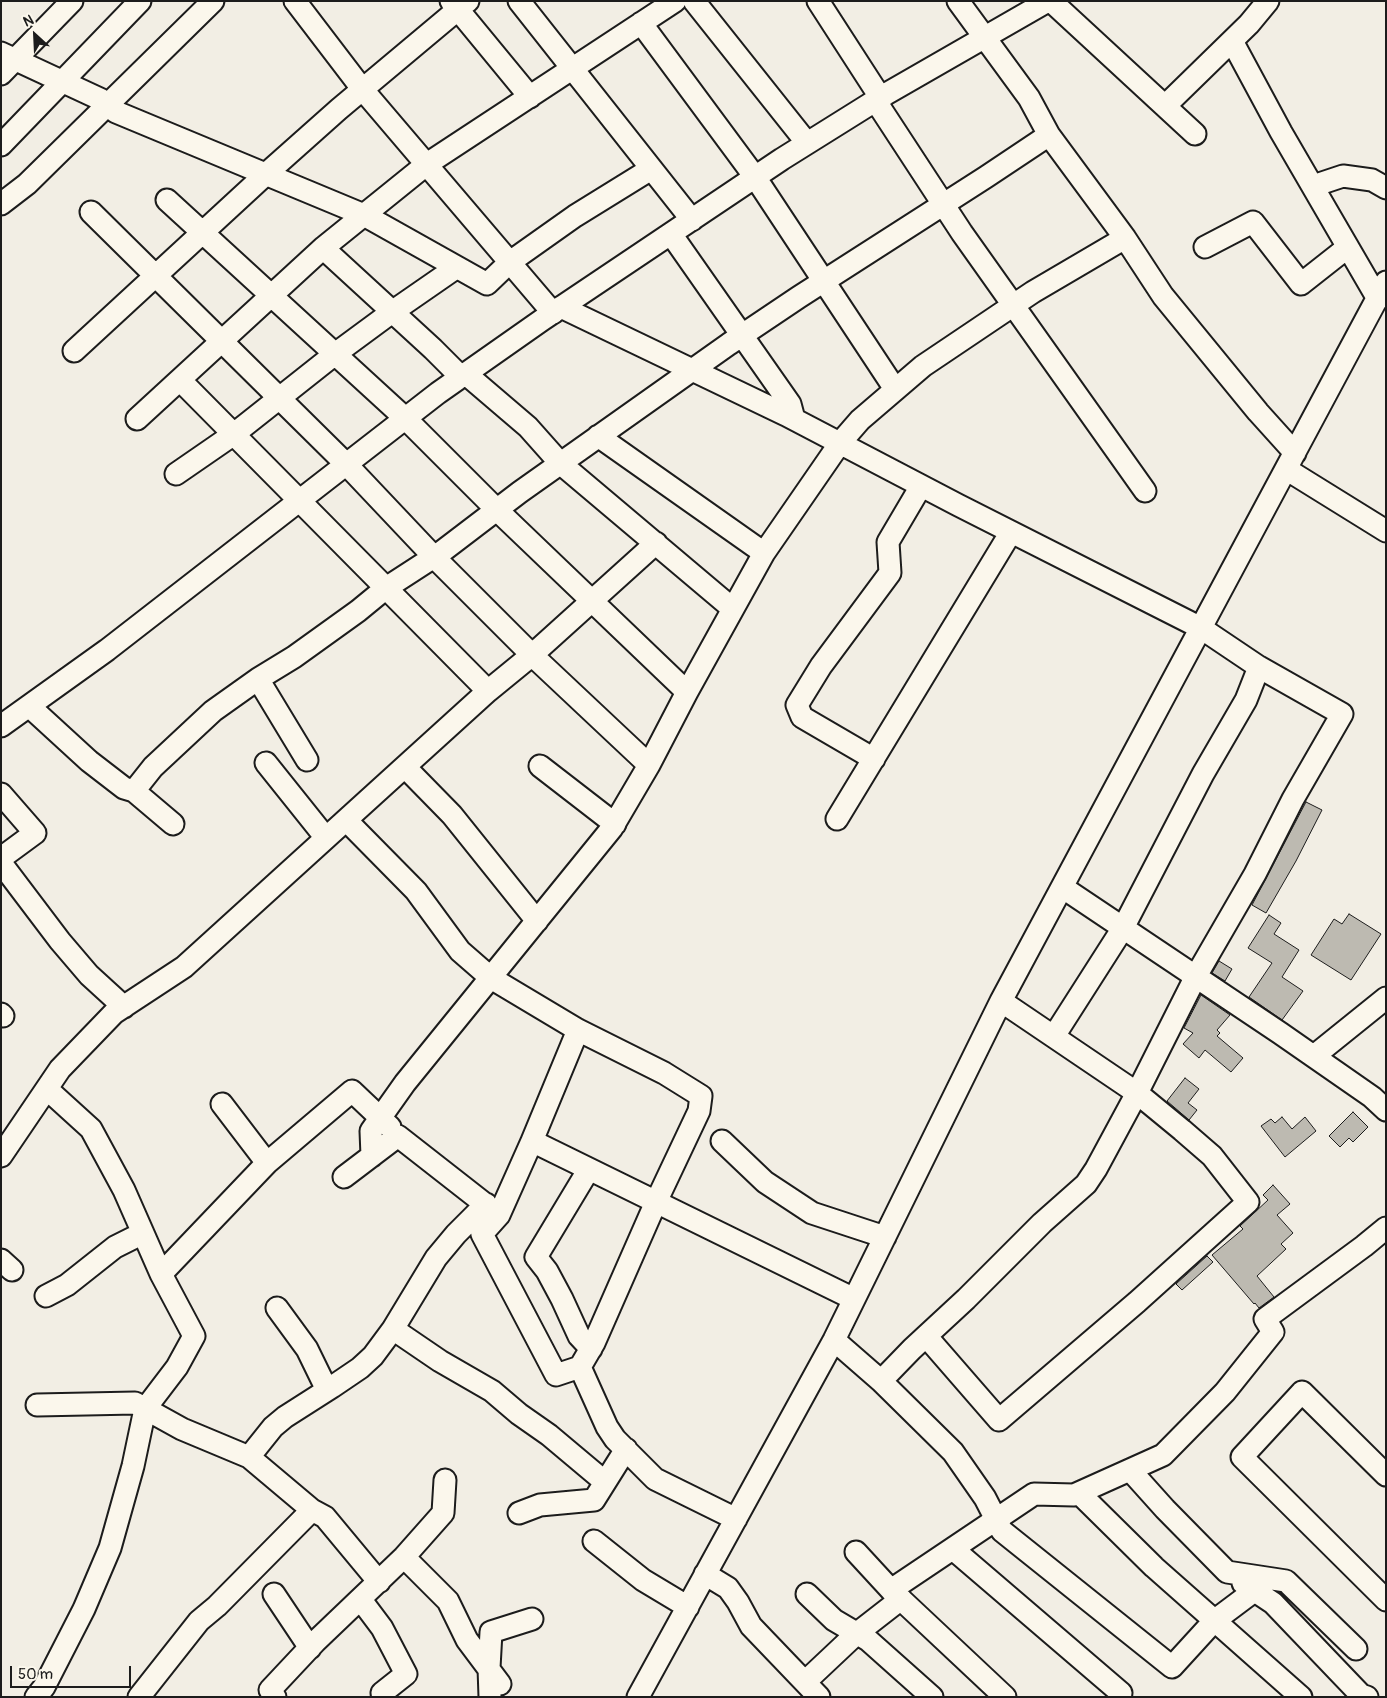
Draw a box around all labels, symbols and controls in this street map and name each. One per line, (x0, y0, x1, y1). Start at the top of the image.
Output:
north arrow (10, 10, 60, 60)
text: N (21, 11, 36, 31)
scale bar (12, 1656, 134, 1688)
text: 50 m (18, 1665, 53, 1684)

